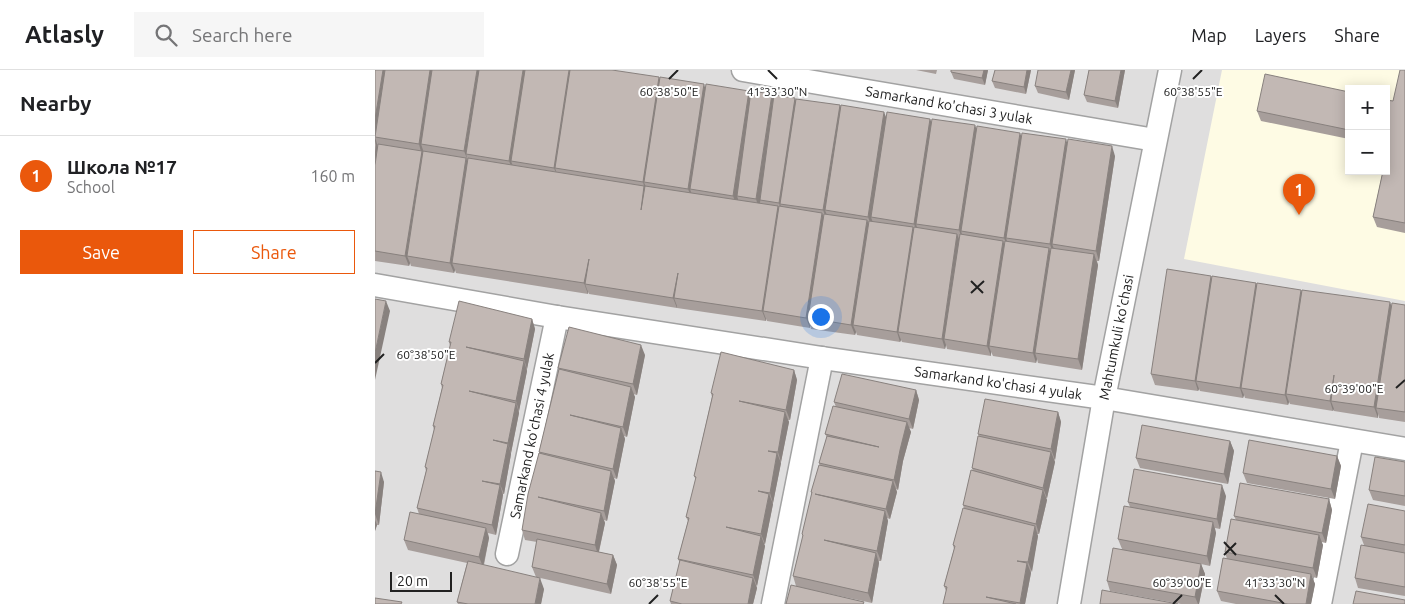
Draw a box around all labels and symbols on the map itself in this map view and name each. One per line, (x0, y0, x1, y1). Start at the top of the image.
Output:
street label: Samarkand ko'chasi 3 yulak (864, 83, 1034, 127)
text: 60°38'50"E (640, 85, 699, 98)
text: 41°33'30"N (747, 85, 807, 98)
text: 60°38'55"E (1164, 85, 1223, 98)
pin: 1 (1283, 174, 1315, 215)
street label: Mahtumkuli ko'chasi (1096, 273, 1137, 401)
your location (808, 304, 834, 330)
text: 60°38'50"E (397, 348, 456, 361)
street label: Samarkand ko'chasi 4 yulak (507, 351, 557, 520)
street label: Samarkand ko'chasi 4 yulak (913, 363, 1083, 403)
text: 60°39'00"E (1325, 382, 1384, 395)
scale bar (390, 569, 453, 592)
text: 60°38'55"E (629, 576, 688, 589)
text: 60°39'00"E (1153, 576, 1212, 589)
text: 41°33'30"N (1245, 576, 1305, 589)

